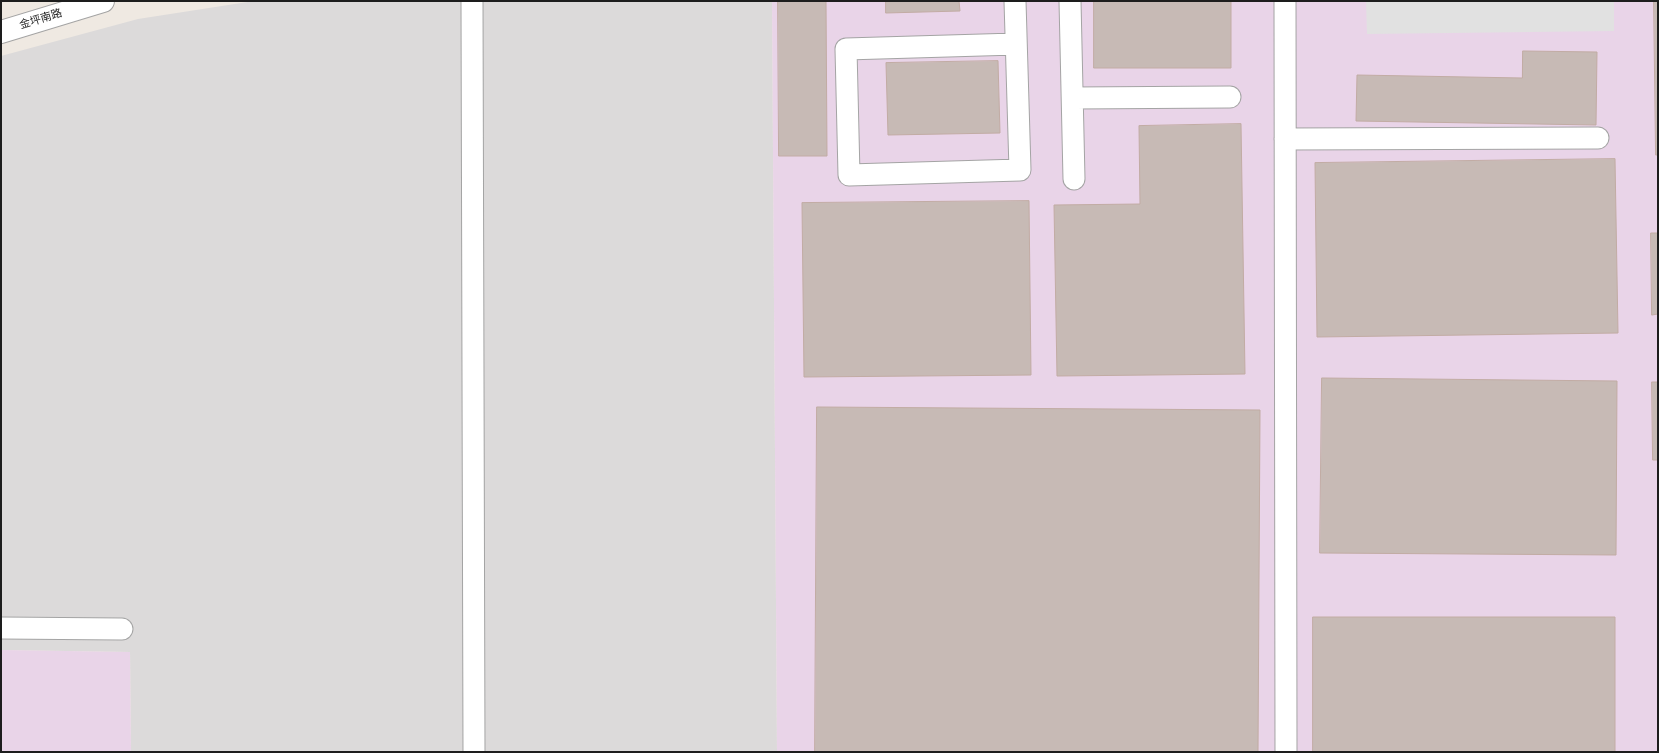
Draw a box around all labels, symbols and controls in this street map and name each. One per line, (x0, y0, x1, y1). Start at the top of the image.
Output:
street label: 金坪南路 (18, 7, 64, 33)

